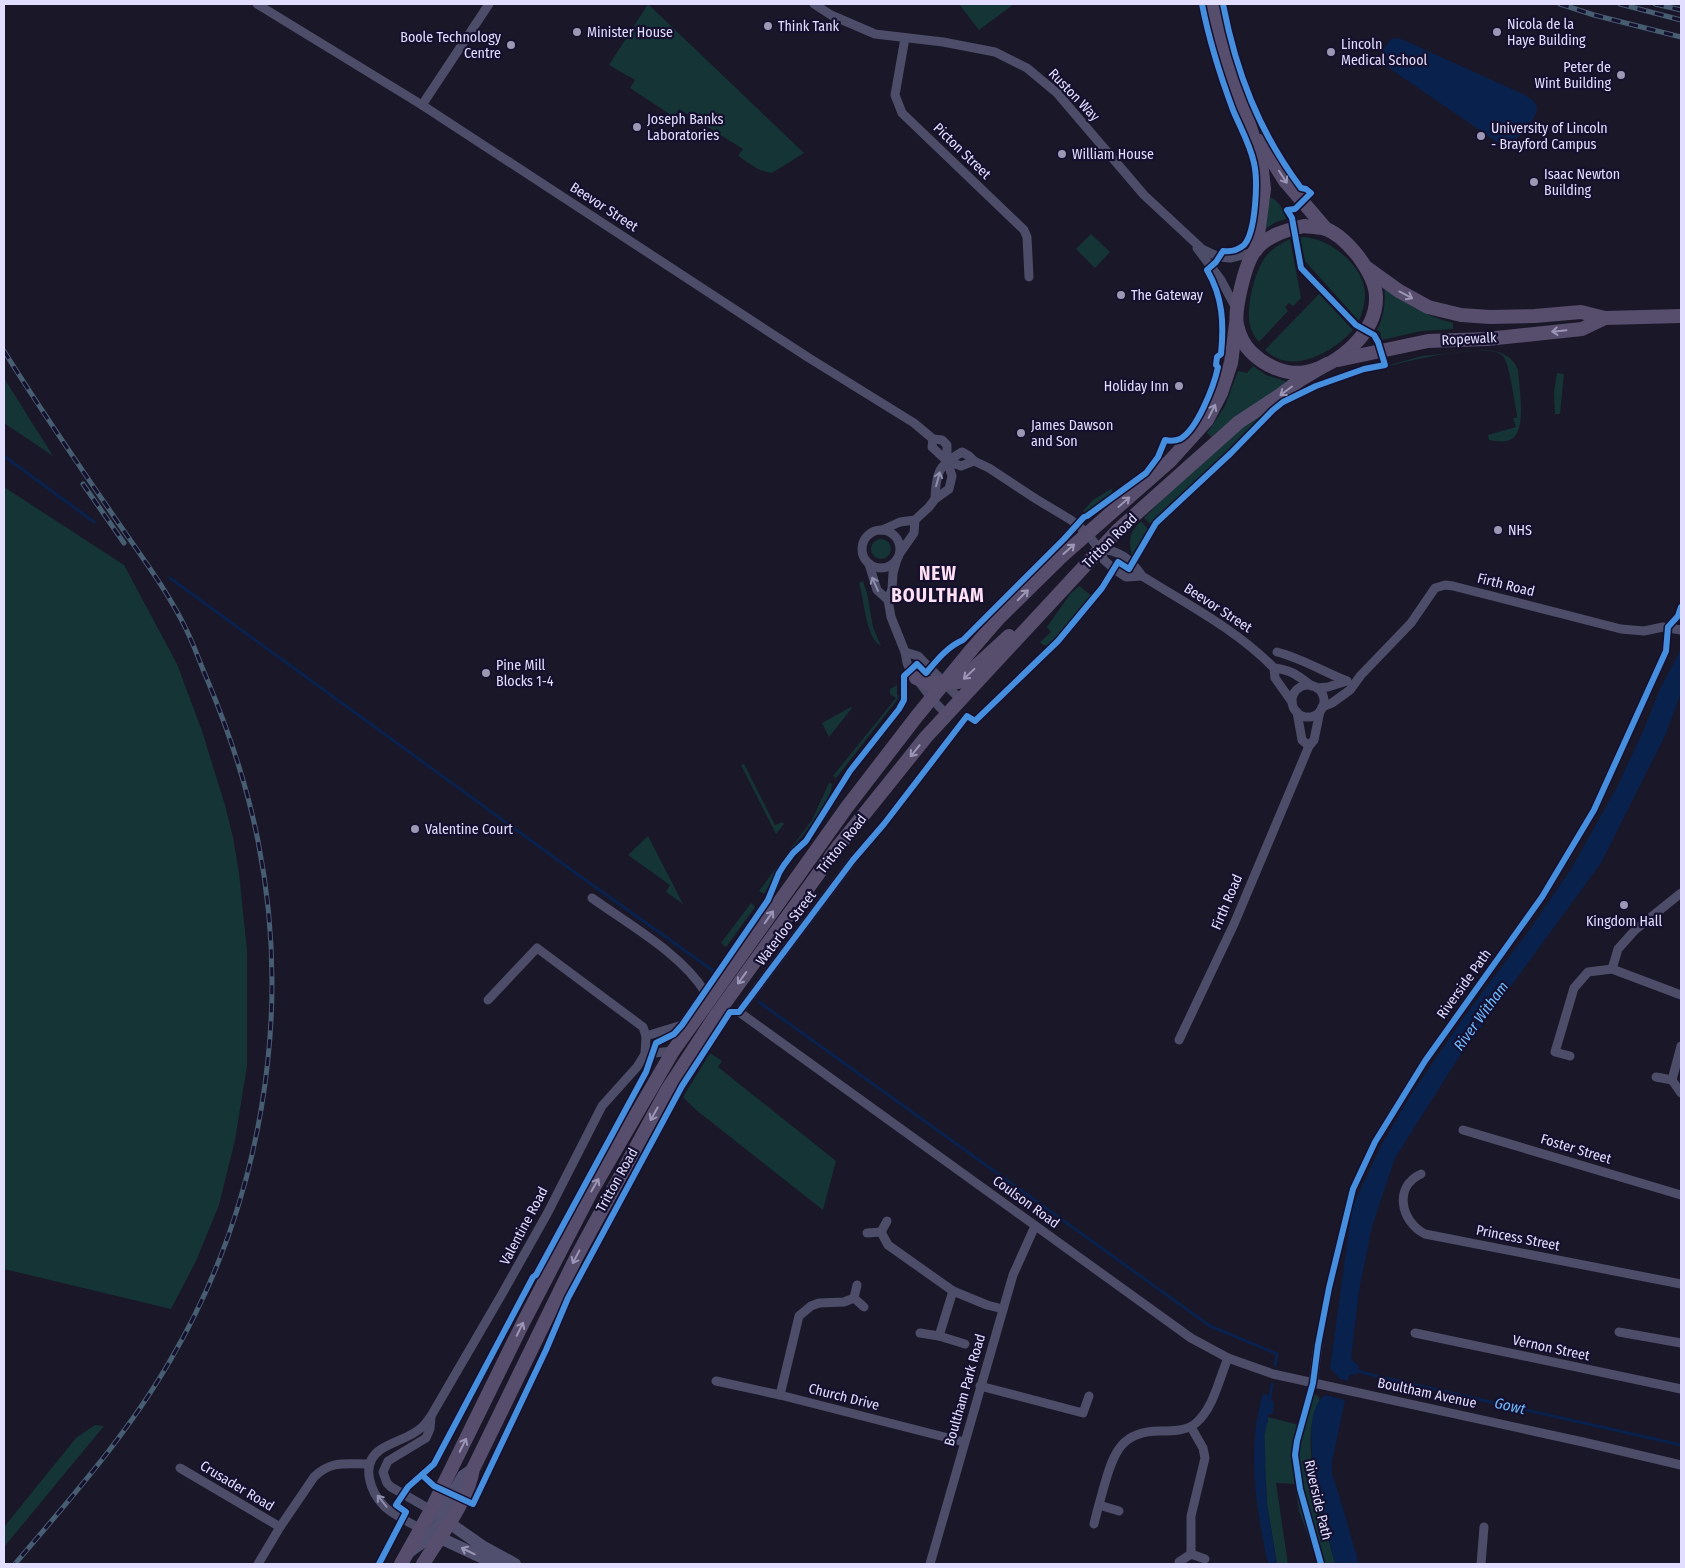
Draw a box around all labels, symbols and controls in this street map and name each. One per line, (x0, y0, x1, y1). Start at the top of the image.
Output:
place label: Nicola de la Haye Building (1507, 16, 1586, 49)
place label: Think Tank (778, 18, 840, 35)
marker: Think Tank (762, 20, 774, 32)
place label: Minister House (587, 24, 673, 41)
marker: Minister House (571, 26, 583, 38)
marker: Nicola de la Haye Building (1491, 26, 1503, 38)
place label: Boole Technology Centre (400, 29, 502, 62)
place label: Lincoln Medical School (1341, 36, 1428, 69)
marker: Boole Technology Centre (505, 39, 517, 51)
marker: Lincoln Medical School (1325, 46, 1337, 58)
place label: Peter de Wint Building (1535, 59, 1611, 92)
street label: Ruston Way (1045, 65, 1104, 125)
marker: Peter de Wint Building (1615, 69, 1627, 81)
place label: Joseph Banks Laboratories (647, 111, 724, 144)
street label: Picton Street (930, 119, 995, 183)
place label: University of Lincoln - Brayford Campus (1491, 120, 1608, 153)
marker: Joseph Banks Laboratories (631, 121, 643, 133)
marker: University of Lincoln - Brayford Campus (1475, 130, 1487, 142)
place label: William House (1072, 146, 1154, 163)
marker: William House (1056, 148, 1068, 160)
place label: Isaac Newton Building (1544, 166, 1620, 199)
one-way arrow (1278, 170, 1288, 184)
marker: Isaac Newton Building (1528, 176, 1540, 188)
street label: Beevor Street (567, 179, 642, 235)
place label: The Gateway (1131, 287, 1204, 304)
marker: The Gateway (1115, 289, 1127, 301)
one-way arrow (1399, 290, 1414, 300)
one-way arrow (1551, 326, 1567, 336)
street label: Ropewalk (1441, 329, 1497, 349)
place label: Holiday Inn (1104, 378, 1169, 395)
marker: Holiday Inn (1173, 380, 1185, 392)
one-way arrow (1280, 385, 1293, 396)
one-way arrow (1208, 404, 1217, 419)
place label: James Dawson and Son (1031, 417, 1113, 450)
marker: James Dawson and Son (1015, 427, 1027, 439)
one-way arrow (933, 471, 943, 487)
one-way arrow (1117, 496, 1130, 507)
street label: Tritton Road (1079, 510, 1141, 572)
place label: NHS (1508, 522, 1532, 539)
marker: NHS (1492, 524, 1504, 536)
one-way arrow (1063, 543, 1076, 555)
district label: NEW BOULTHAM (891, 562, 985, 607)
street label: Firth Road (1476, 570, 1536, 600)
one-way arrow (870, 577, 880, 592)
street label: Beevor Street (1181, 580, 1256, 636)
one-way arrow (1017, 589, 1029, 601)
place label: Pine Mill Blocks 1-4 (496, 657, 554, 690)
marker: Pine Mill Blocks 1-4 (480, 667, 492, 679)
one-way arrow (963, 668, 975, 680)
one-way arrow (909, 744, 920, 757)
street label: Tritton Road (814, 811, 870, 877)
place label: Valentine Court (425, 821, 513, 838)
marker: Valentine Court (409, 823, 421, 835)
street label: Firth Road (1208, 872, 1246, 932)
street label: Waterloo Street (752, 887, 820, 969)
marker: Kingdom Hall (1618, 899, 1630, 911)
one-way arrow (763, 911, 774, 924)
place label: Kingdom Hall (1586, 913, 1662, 930)
street label: Riverside Path (1433, 946, 1495, 1022)
one-way arrow (737, 971, 747, 985)
water label: River Witham (1450, 978, 1512, 1054)
one-way arrow (648, 1107, 658, 1121)
street label: Foster Street (1539, 1130, 1614, 1168)
street label: Tritton Road (592, 1145, 642, 1215)
street label: Coulson Road (989, 1172, 1063, 1232)
one-way arrow (590, 1178, 600, 1193)
street label: Valentine Road (496, 1184, 552, 1268)
street label: Princess Street (1475, 1222, 1562, 1255)
one-way arrow (571, 1249, 580, 1264)
one-way arrow (516, 1322, 525, 1337)
street label: Boultham Park Road (941, 1332, 989, 1448)
street label: Vernon Street (1511, 1332, 1592, 1365)
street label: Boultham Avenue (1376, 1374, 1478, 1412)
street label: Church Drive (807, 1380, 881, 1414)
water label: Gowt (1493, 1394, 1527, 1418)
one-way arrow (459, 1438, 468, 1453)
street label: Crusader Road (197, 1457, 277, 1515)
street label: Riverside Path (1301, 1458, 1335, 1542)
one-way arrow (376, 1495, 387, 1508)
one-way arrow (461, 1546, 476, 1555)

